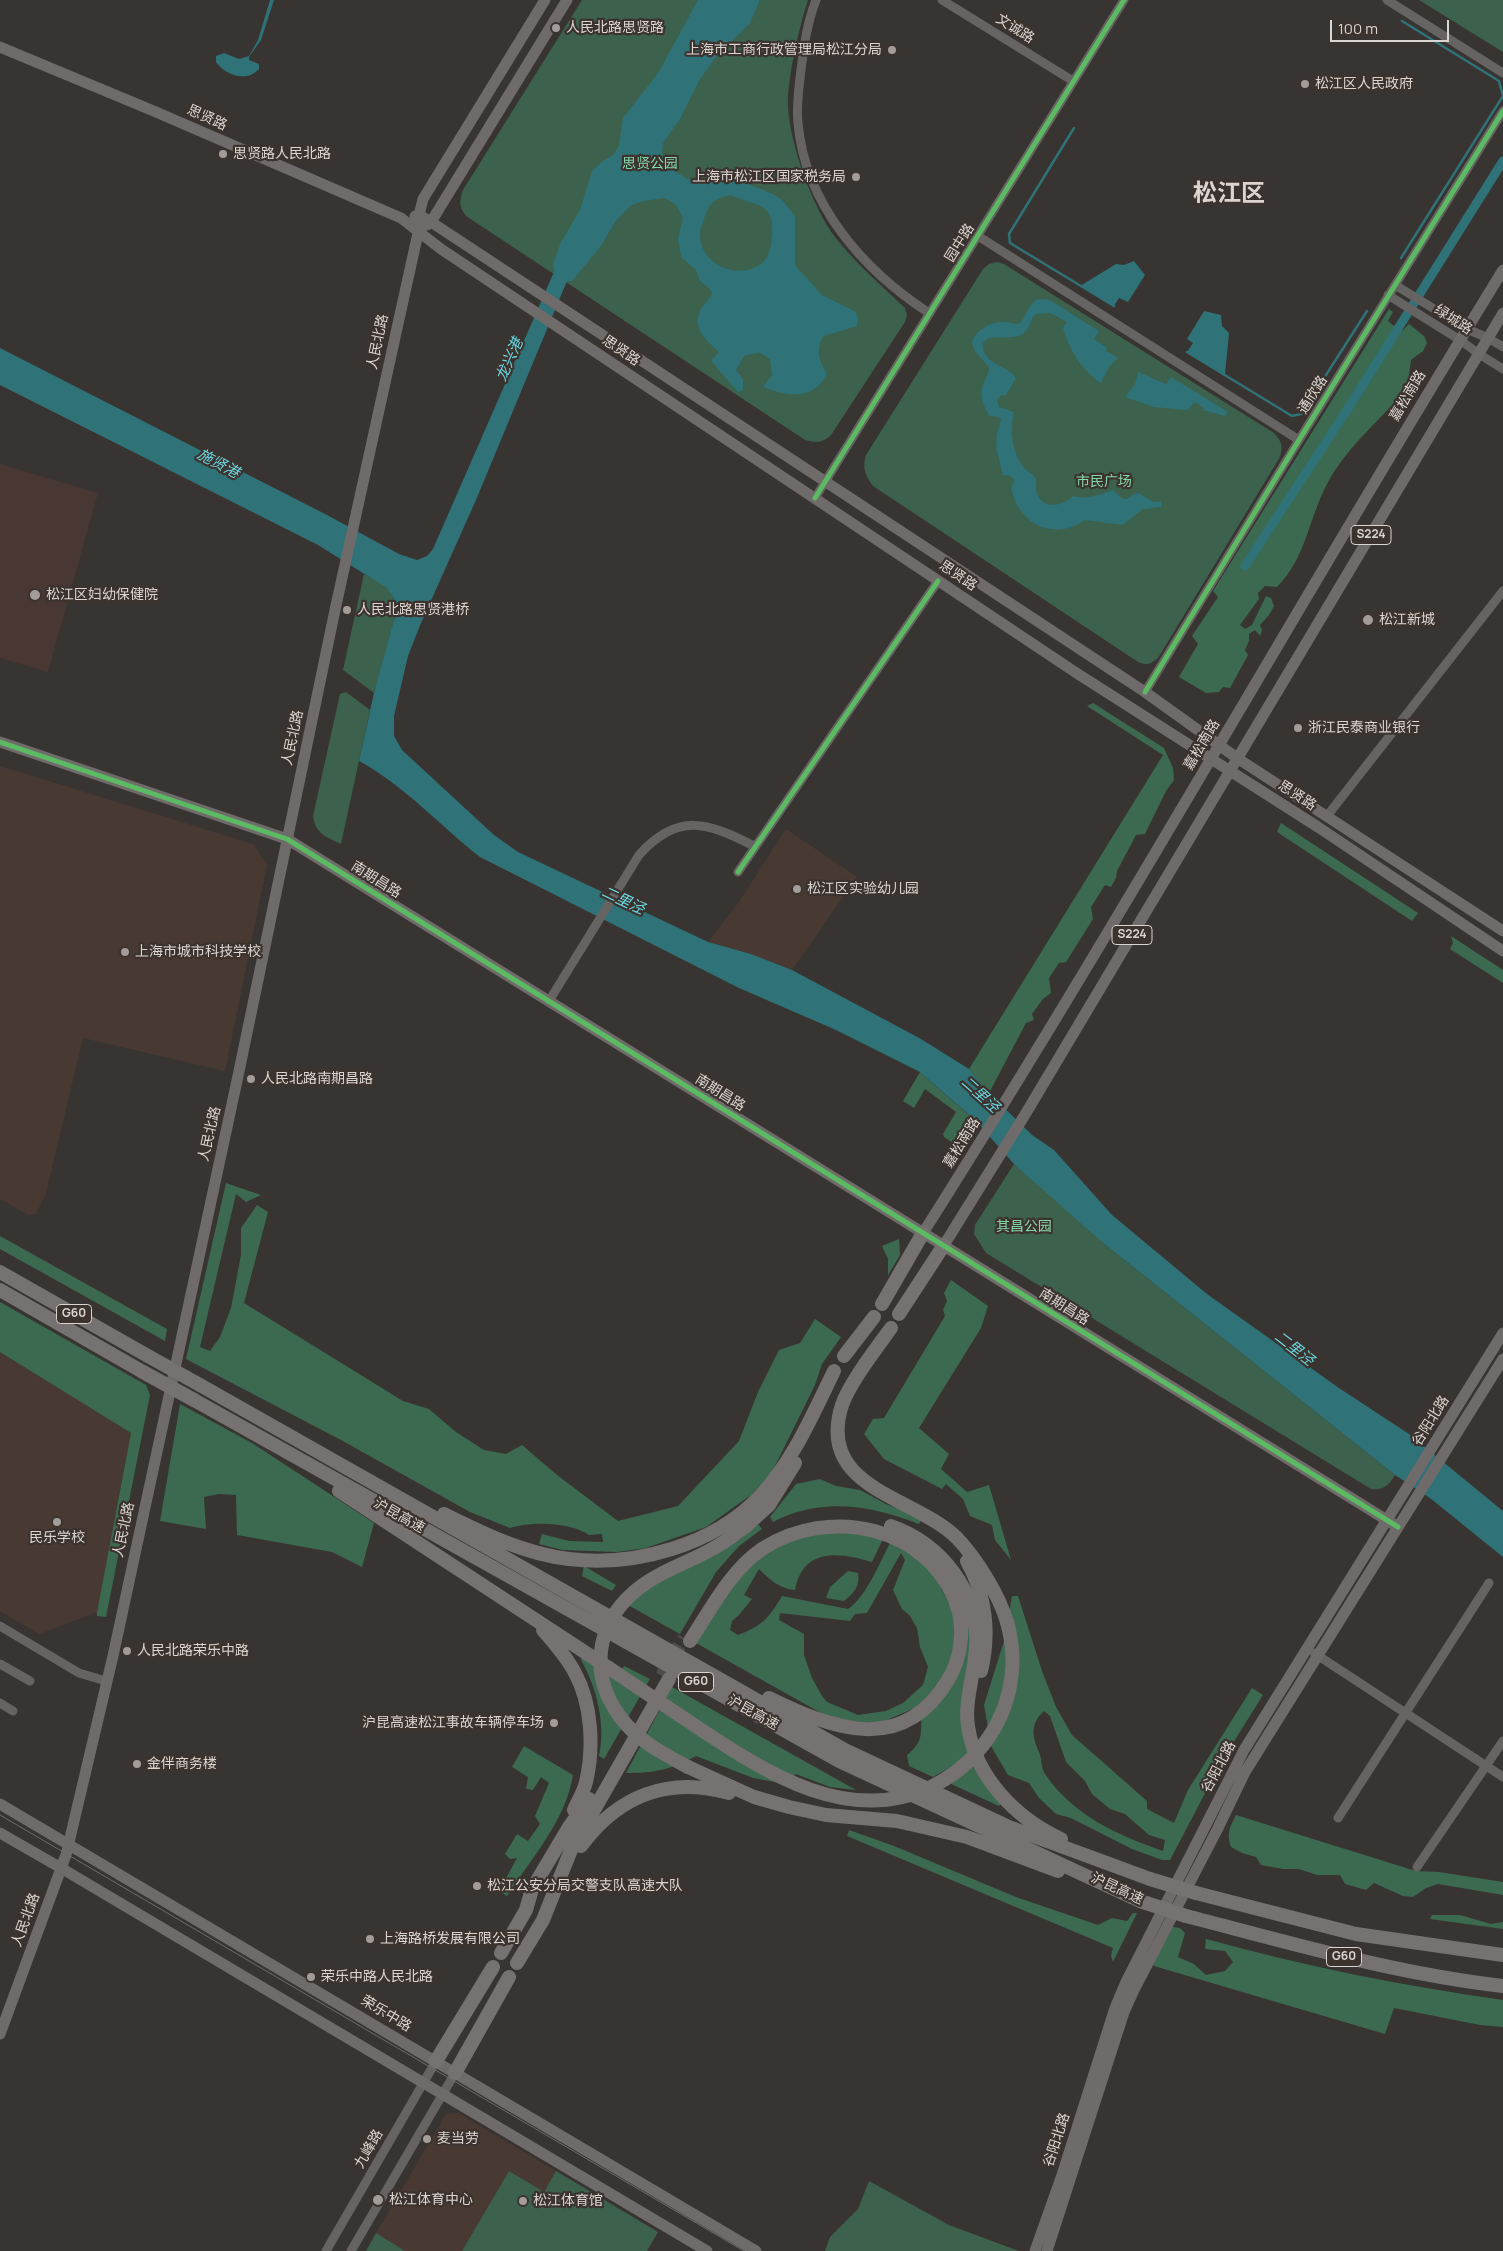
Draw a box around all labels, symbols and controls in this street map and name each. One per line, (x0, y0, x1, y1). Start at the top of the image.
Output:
scale bar (1333, 10, 1452, 42)
street label: 文诚路 (993, 11, 1037, 47)
text: 100 m (1338, 18, 1378, 39)
place label: 人民北路思贤路 (566, 20, 664, 36)
marker: 人民北路思贤路 (550, 22, 562, 34)
place label: 上海市工商行政管理局松江分局 (686, 42, 882, 58)
marker: 上海市工商行政管理局松江分局 (886, 44, 898, 56)
place label: 松江区人民政府 (1315, 76, 1413, 92)
marker: 松江区人民政府 (1299, 78, 1311, 90)
street label: 思贤路 (184, 102, 230, 134)
place label: 思贤路人民北路 (233, 146, 331, 162)
marker: 思贤路人民北路 (217, 148, 229, 160)
park label: 思贤公园 (622, 156, 678, 172)
place label: 上海市松江区国家税务局 (692, 169, 846, 185)
marker: 上海市松江区国家税务局 (850, 171, 862, 183)
district label: 松江区 (1193, 180, 1265, 208)
street label: 园中路 (942, 221, 978, 265)
street label: 绿城路 (1431, 302, 1475, 338)
street label: 人民北路 (364, 313, 392, 371)
street label: 思贤路 (599, 332, 643, 370)
water label: 龙兴港 (493, 336, 527, 384)
street label: 嘉松南路 (1386, 368, 1430, 424)
street label: 通欣路 (1295, 373, 1331, 417)
water label: 施贤港 (194, 445, 242, 483)
park label: 市民广场 (1076, 474, 1132, 490)
road number: S224 (1351, 526, 1391, 544)
street label: 思贤路 (936, 557, 980, 595)
place label: 松江区妇幼保健院 (46, 587, 158, 603)
marker: 松江区妇幼保健院 (28, 588, 42, 602)
place label: 人民北路思贤港桥 (357, 602, 469, 618)
marker: 人民北路思贤港桥 (341, 604, 353, 616)
place label: 松江新城 (1379, 612, 1435, 628)
marker: 松江新城 (1361, 613, 1375, 627)
street label: 人民北路 (279, 709, 307, 767)
street label: 嘉松南路 (1180, 717, 1224, 773)
place label: 浙江民泰商业银行 (1308, 720, 1420, 736)
marker: 浙江民泰商业银行 (1292, 722, 1304, 734)
street label: 思贤路 (1275, 778, 1319, 814)
street label: 南期昌路 (348, 858, 404, 902)
place label: 松江区实验幼儿园 (807, 881, 919, 897)
water label: 二里泾 (599, 883, 647, 919)
marker: 松江区实验幼儿园 (791, 883, 803, 895)
road number: S224 (1112, 926, 1152, 944)
place label: 上海市城市科技学校 (135, 944, 261, 960)
marker: 上海市城市科技学校 (119, 946, 131, 958)
place label: 人民北路南期昌路 (261, 1071, 373, 1087)
street label: 南期昌路 (692, 1071, 748, 1115)
marker: 人民北路南期昌路 (245, 1073, 257, 1085)
water label: 二里泾 (957, 1073, 1003, 1117)
street label: 人民北路 (196, 1105, 224, 1163)
street label: 嘉松南路 (940, 1115, 984, 1171)
park label: 其昌公园 (996, 1219, 1052, 1235)
street label: 南期昌路 (1036, 1285, 1092, 1329)
road number: G60 (56, 1305, 92, 1324)
water label: 二里泾 (1271, 1328, 1317, 1370)
street label: 谷阳北路 (1409, 1393, 1453, 1449)
street label: 沪昆高速 (370, 1495, 428, 1537)
street label: 人民北路 (110, 1501, 138, 1559)
marker: 民乐学校 (51, 1516, 63, 1528)
place label: 民乐学校 (29, 1530, 85, 1546)
place label: 人民北路荣乐中路 (137, 1643, 249, 1659)
marker: 人民北路荣乐中路 (121, 1645, 133, 1657)
road number: G60 (678, 1672, 714, 1691)
street label: 沪昆高速 (724, 1692, 782, 1734)
place label: 沪昆高速松江事故车辆停车场 (362, 1715, 544, 1731)
marker: 沪昆高速松江事故车辆停车场 (548, 1717, 560, 1729)
street label: 谷阳北路 (1198, 1738, 1240, 1796)
place label: 金伴商务楼 (147, 1756, 217, 1772)
marker: 金伴商务楼 (131, 1758, 143, 1770)
street label: 沪昆高速 (1088, 1870, 1146, 1908)
place label: 松江公安分局交警支队高速大队 (487, 1878, 683, 1894)
marker: 松江公安分局交警支队高速大队 (471, 1880, 483, 1892)
street label: 人民北路 (9, 1891, 43, 1949)
place label: 上海路桥发展有限公司 (380, 1931, 520, 1947)
marker: 上海路桥发展有限公司 (364, 1933, 376, 1945)
road number: G60 (1326, 1948, 1362, 1966)
place label: 荣乐中路人民北路 (321, 1969, 433, 1985)
marker: 荣乐中路人民北路 (305, 1971, 317, 1983)
street label: 荣乐中路 (358, 1992, 414, 2036)
street label: 谷阳北路 (1040, 2111, 1074, 2169)
street label: 九峰路 (351, 2127, 387, 2171)
place label: 麦当劳 (437, 2131, 479, 2147)
marker: 麦当劳 (421, 2133, 433, 2145)
place label: 松江体育中心 (389, 2192, 473, 2208)
marker: 松江体育中心 (371, 2193, 385, 2207)
place label: 松江体育馆 (533, 2193, 603, 2209)
marker: 松江体育馆 (517, 2195, 529, 2207)

